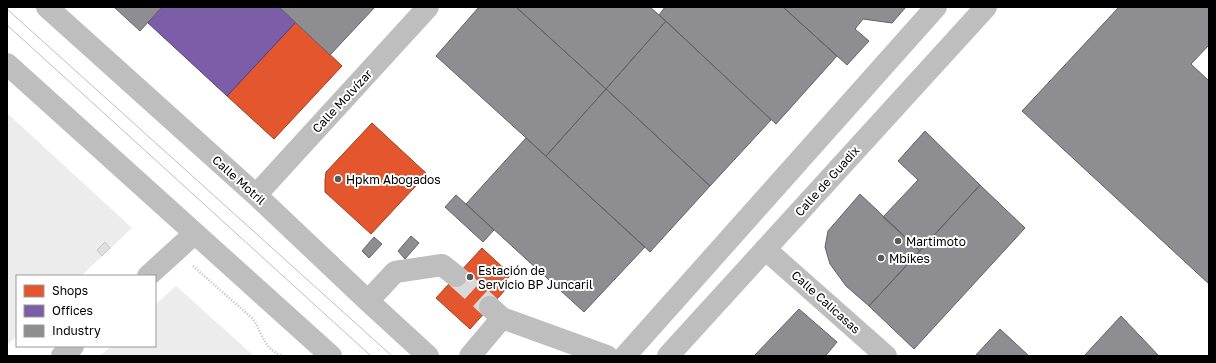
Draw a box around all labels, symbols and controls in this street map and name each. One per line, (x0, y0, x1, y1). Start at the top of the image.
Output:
street label: Calle Molvízar (309, 66, 375, 136)
street label: Calle de Guadix (791, 142, 863, 219)
street label: Calle Motril (209, 152, 269, 208)
place label: Hpkm Abogados (346, 172, 441, 187)
marker: Hpkm Abogados (333, 174, 343, 184)
place label: Martimoto (906, 234, 966, 249)
marker: Martimoto (893, 236, 903, 246)
place label: Mbikes (889, 251, 930, 266)
marker: Mbikes (876, 253, 886, 263)
place label: Estación de Servicio BP Juncaril (478, 263, 593, 292)
street label: Calle Calicasas (789, 267, 863, 337)
marker: Estación de Servicio BP Juncaril (465, 272, 475, 282)
legend (16, 275, 156, 347)
text: Shops (52, 283, 88, 298)
text: Offices (52, 303, 93, 318)
text: Industry (52, 323, 101, 338)

